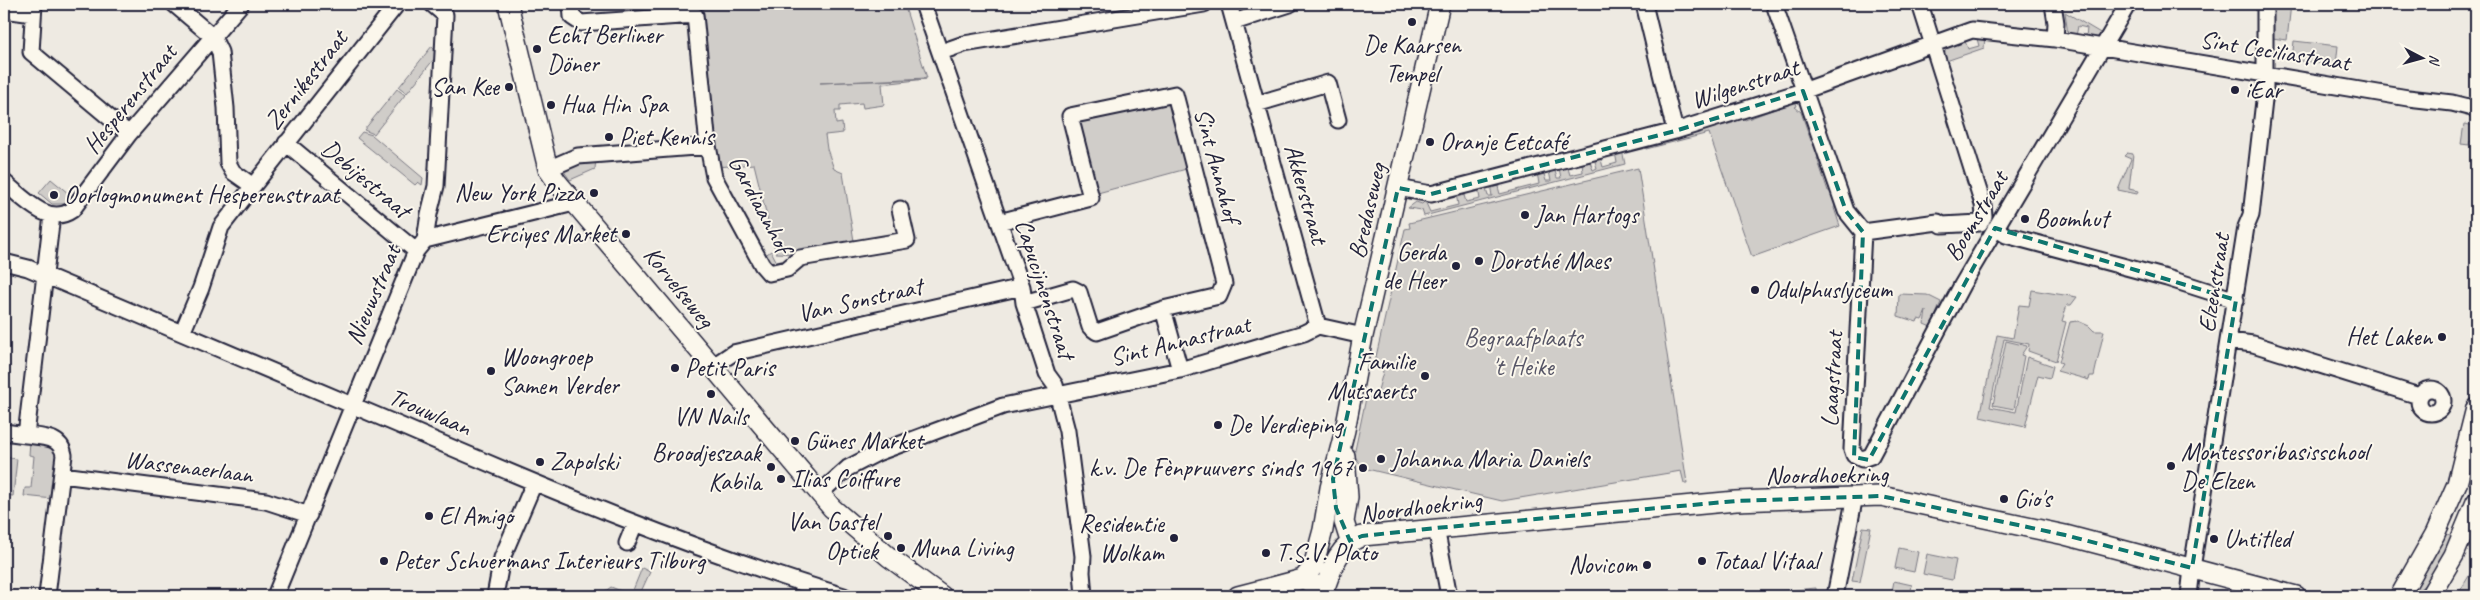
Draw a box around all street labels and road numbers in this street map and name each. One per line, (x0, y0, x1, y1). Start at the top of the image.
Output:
street label: Zernikestraat (257, 22, 356, 136)
street label: Sint Ceciliastraat (2198, 23, 2355, 79)
street label: Hesperenstraat (76, 36, 186, 160)
street label: Wilgenstraat (1687, 51, 1805, 116)
street label: Sint Annahof (1186, 105, 1249, 231)
street label: Debijestraat (315, 132, 420, 228)
street label: Akkerstraat (1277, 140, 1336, 250)
street label: Gardiaanhof (721, 149, 801, 263)
street label: Bredaseweg (1341, 158, 1394, 262)
street label: Boomstraat (1937, 163, 2017, 267)
street label: Capucijnenstraat (1007, 215, 1084, 366)
street label: Elzenstraat (2190, 229, 2238, 334)
street label: Nieuwstraat (338, 238, 409, 350)
street label: Korvelseweg (636, 240, 723, 336)
street label: Van Sonstraat (795, 269, 929, 330)
street label: Sint Annastraat (1107, 307, 1256, 374)
street label: Laagstraat (1814, 328, 1851, 428)
street label: Trouwlaan (384, 380, 477, 444)
street label: Wassenaerlaan (123, 443, 256, 491)
street label: Noordhoekring (1765, 458, 1890, 492)
street label: Noordhoekring (1358, 484, 1485, 530)

